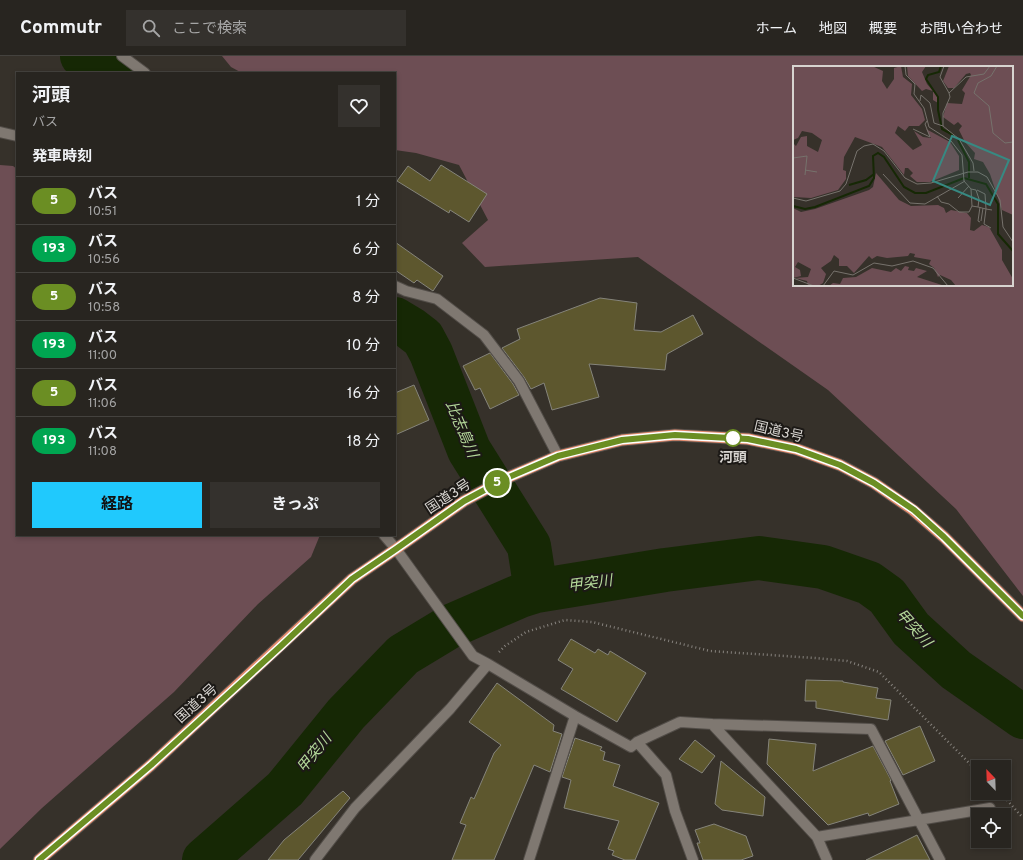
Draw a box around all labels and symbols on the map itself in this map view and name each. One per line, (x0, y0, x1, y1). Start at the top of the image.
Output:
inset map (793, 66, 1013, 286)
water label: 比志島川 (440, 398, 482, 463)
street label: 国道3号 (752, 419, 805, 446)
marker: 河頭 (724, 429, 742, 447)
place label: 河頭 (719, 450, 747, 467)
line badge: 5 (484, 470, 510, 496)
street label: 国道3号 (423, 476, 475, 518)
water label: 甲突川 (567, 572, 616, 597)
water label: 甲突川 (891, 606, 936, 654)
street label: 国道3号 (173, 681, 221, 727)
water label: 甲突川 (294, 729, 338, 777)
north arrow (971, 760, 1011, 800)

